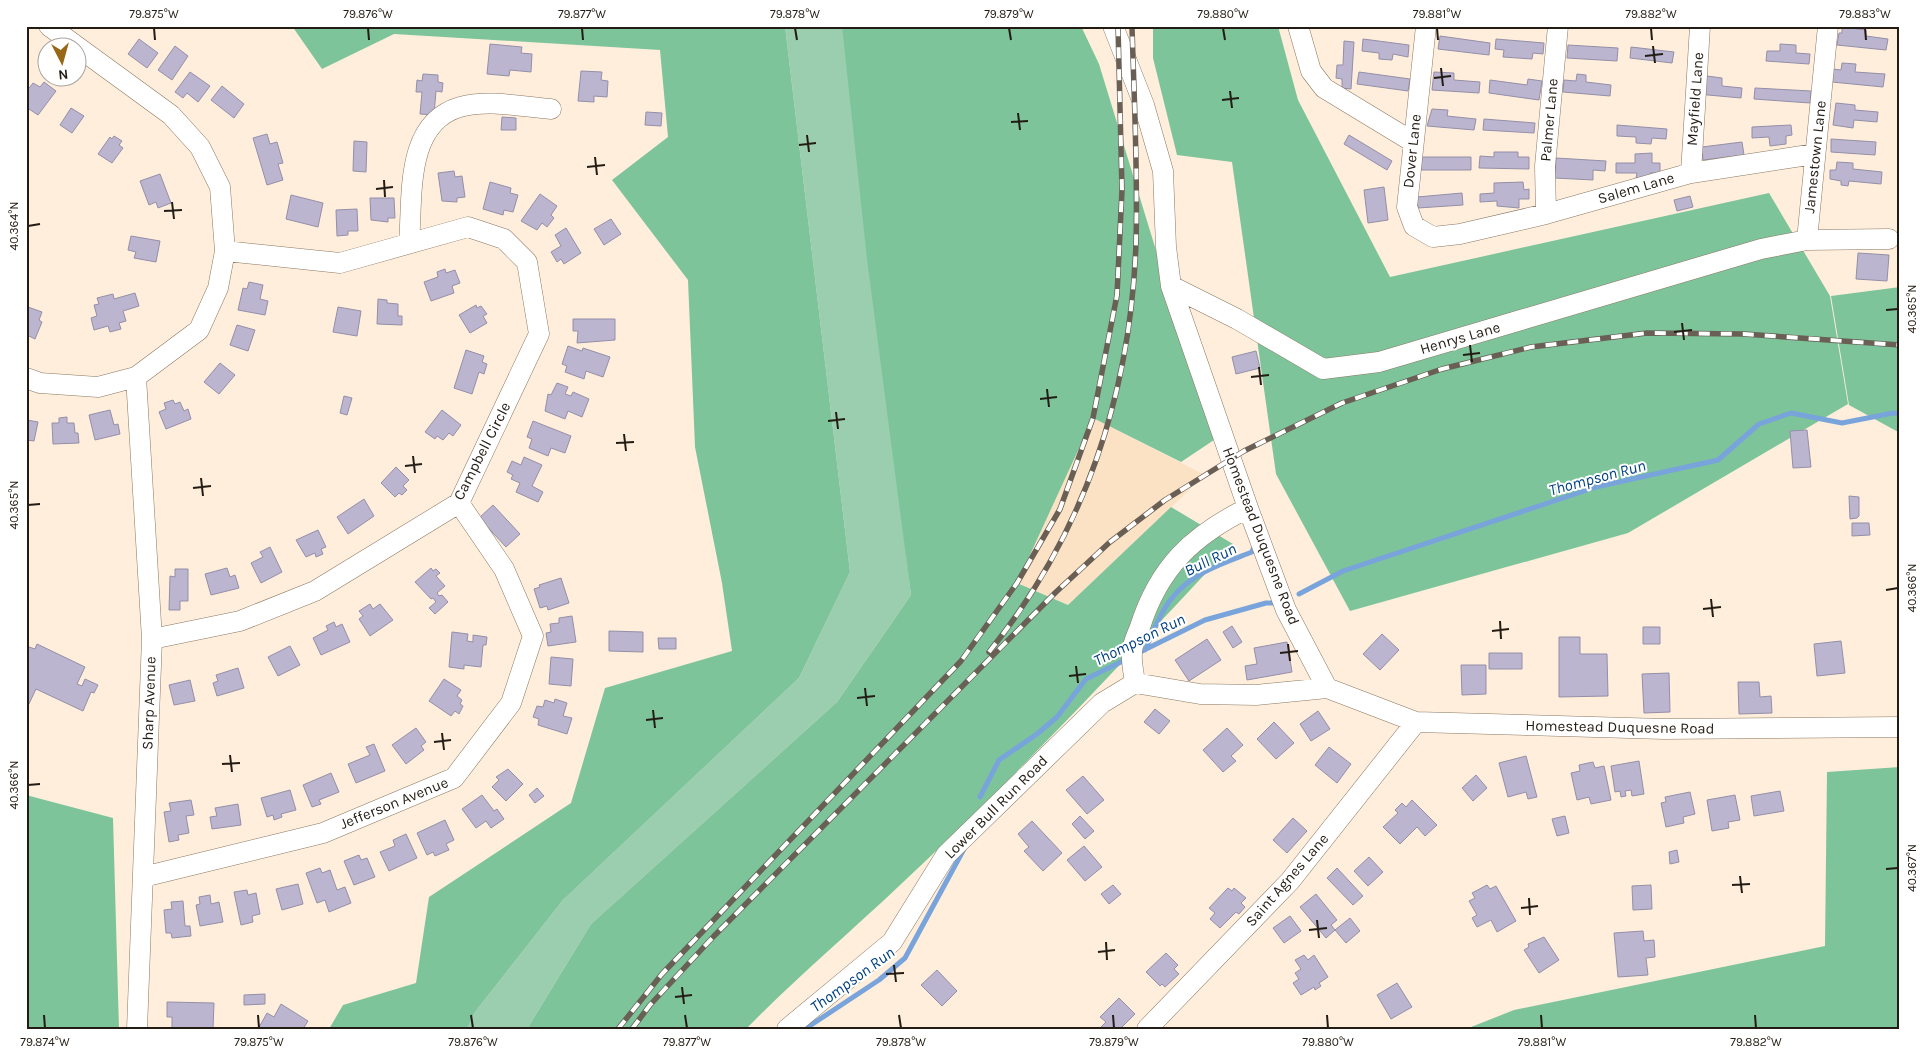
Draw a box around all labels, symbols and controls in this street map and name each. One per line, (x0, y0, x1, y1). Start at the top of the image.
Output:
text: 79.875°W (129, 7, 179, 21)
text: 79.876°W (343, 7, 393, 21)
text: 79.877°W (558, 7, 606, 21)
text: 79.878°W (770, 7, 820, 21)
text: 79.879°W (984, 7, 1034, 21)
text: 79.880°W (1197, 7, 1249, 21)
text: 79.881°W (1413, 7, 1461, 21)
text: 79.882°W (1625, 7, 1677, 21)
text: 79.883°W (1839, 7, 1891, 21)
north arrow (38, 38, 88, 88)
street label: Mayfield Lane (1683, 52, 1707, 146)
text: N (57, 65, 69, 83)
street label: Palmer Lane (1536, 78, 1562, 162)
street label: Jamestown Lane (1800, 100, 1830, 214)
street label: Dover Lane (1399, 113, 1425, 189)
street label: Salem Lane (1596, 168, 1676, 208)
text: 40.364°N (7, 202, 21, 250)
text: 40.365°N (1905, 285, 1919, 334)
street label: Henrys Lane (1418, 318, 1502, 358)
street label: Campbell Circle (450, 399, 514, 503)
street label: Homestead Duquesne Road (1219, 444, 1303, 628)
water label: Thompson Run (1547, 455, 1648, 500)
text: 40.365°N (7, 481, 21, 530)
water label: Bull Run (1181, 539, 1239, 580)
text: 40.366°N (1905, 563, 1919, 613)
water label: Thompson Run (1090, 609, 1188, 670)
street label: Sharp Avenue (138, 656, 160, 750)
street label: Homestead Duquesne Road (1525, 716, 1715, 738)
street label: Lower Bull Run Road (941, 752, 1051, 862)
text: 40.366°N (7, 760, 21, 810)
street label: Jefferson Avenue (337, 773, 451, 833)
street label: Saint Agnes Lane (1242, 830, 1332, 930)
text: 40.367°N (1905, 844, 1919, 892)
water label: Thompson Run (806, 942, 898, 1016)
text: 79.874°W (20, 1035, 70, 1049)
text: 79.875°W (234, 1035, 284, 1049)
text: 79.876°W (448, 1035, 498, 1049)
text: 79.877°W (663, 1035, 711, 1049)
text: 79.878°W (876, 1035, 926, 1049)
text: 79.879°W (1089, 1035, 1139, 1049)
text: 79.880°W (1302, 1035, 1354, 1049)
text: 79.881°W (1518, 1035, 1566, 1049)
text: 79.882°W (1730, 1035, 1782, 1049)

